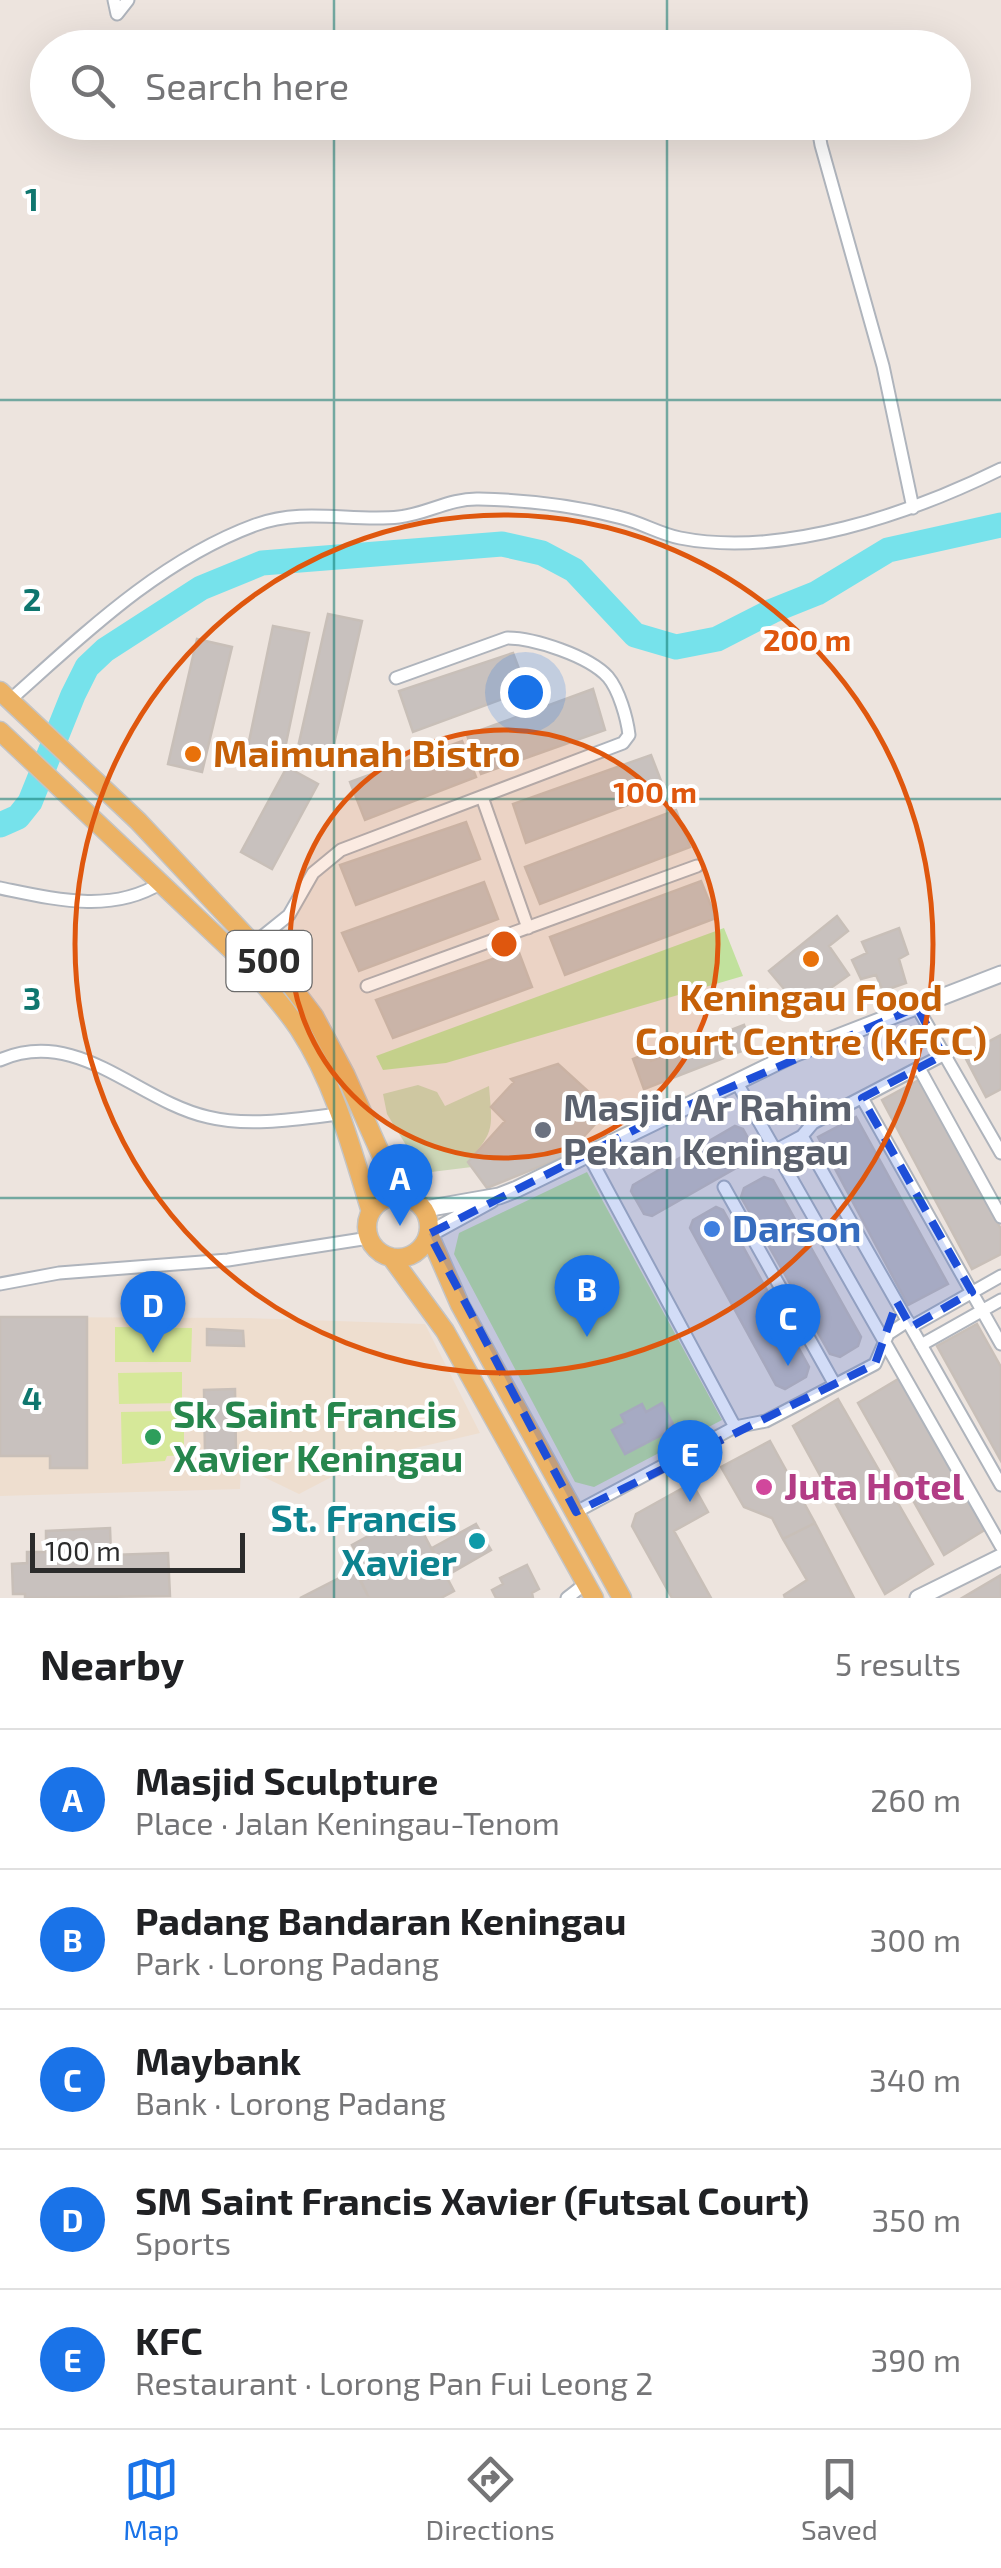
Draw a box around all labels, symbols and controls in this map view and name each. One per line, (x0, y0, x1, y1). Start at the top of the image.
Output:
search box (30, 30, 971, 140)
icon: search (65, 58, 120, 113)
text: Search here (145, 62, 349, 108)
text: 1 (25, 179, 39, 217)
text: 2 (23, 579, 41, 617)
text: 200 m (763, 621, 851, 657)
your location (500, 667, 551, 718)
place label: Maimunah Bistro (213, 729, 520, 775)
marker: Maimunah Bistro (182, 743, 204, 765)
text: 100 m (613, 773, 697, 809)
centre of rings (486, 926, 522, 962)
road number: 500 (226, 931, 312, 991)
marker: Keningau Food Court Centre (KFCC) (800, 948, 822, 970)
place label: Keningau Food Court Centre (KFCC) (635, 973, 987, 1063)
text: 3 (23, 978, 41, 1016)
place label: Masjid Ar Rahim Pekan Keningau (563, 1083, 852, 1173)
marker: Masjid Ar Rahim Pekan Keningau (532, 1119, 554, 1141)
pin: A (368, 1144, 432, 1226)
place label: Darson (732, 1204, 861, 1250)
marker: Darson (701, 1218, 723, 1240)
pin: B (554, 1254, 620, 1337)
pin: D (120, 1270, 186, 1353)
pin: C (756, 1284, 820, 1366)
text: 4 (22, 1378, 42, 1416)
place label: Sk Saint Francis Xavier Keningau (173, 1390, 463, 1480)
pin: E (658, 1420, 722, 1502)
marker: Sk Saint Francis Xavier Keningau (142, 1426, 164, 1448)
place label: Juta Hotel (784, 1462, 965, 1508)
marker: Juta Hotel (753, 1476, 775, 1498)
place label: St. Francis Xavier (271, 1494, 457, 1584)
scale bar (30, 1528, 245, 1572)
marker: St. Francis Xavier (466, 1530, 488, 1552)
text: 100 m (45, 1533, 121, 1567)
text: Nearby (40, 1638, 184, 1688)
text: 5 results (835, 1644, 961, 1682)
text: Masjid Sculpture (135, 1757, 438, 1803)
text: A (62, 1780, 83, 1818)
text: 260 m (870, 1780, 961, 1818)
text: Place · Jalan Keningau-Tenom (135, 1803, 560, 1841)
text: Padang Bandaran Keningau (135, 1897, 627, 1943)
text: B (62, 1920, 83, 1958)
text: 300 m (869, 1920, 961, 1958)
text: Park · Lorong Padang (135, 1943, 439, 1981)
text: Maybank (135, 2037, 301, 2083)
text: C (63, 2060, 82, 2098)
text: 340 m (869, 2060, 961, 2098)
text: Bank · Lorong Padang (135, 2083, 446, 2121)
text: SM Saint Francis Xavier (Futsal Court) (135, 2177, 809, 2223)
text: D (62, 2200, 83, 2238)
text: 350 m (872, 2200, 961, 2238)
text: Sports (135, 2223, 231, 2261)
text: KFC (135, 2317, 202, 2363)
text: E (63, 2340, 82, 2378)
text: 390 m (870, 2340, 961, 2378)
text: Restaurant · Lorong Pan Fui Leong 2 (135, 2363, 653, 2401)
tab: Map (123, 2452, 179, 2546)
tab: Directions (426, 2452, 555, 2546)
tab: Saved (801, 2452, 878, 2546)

